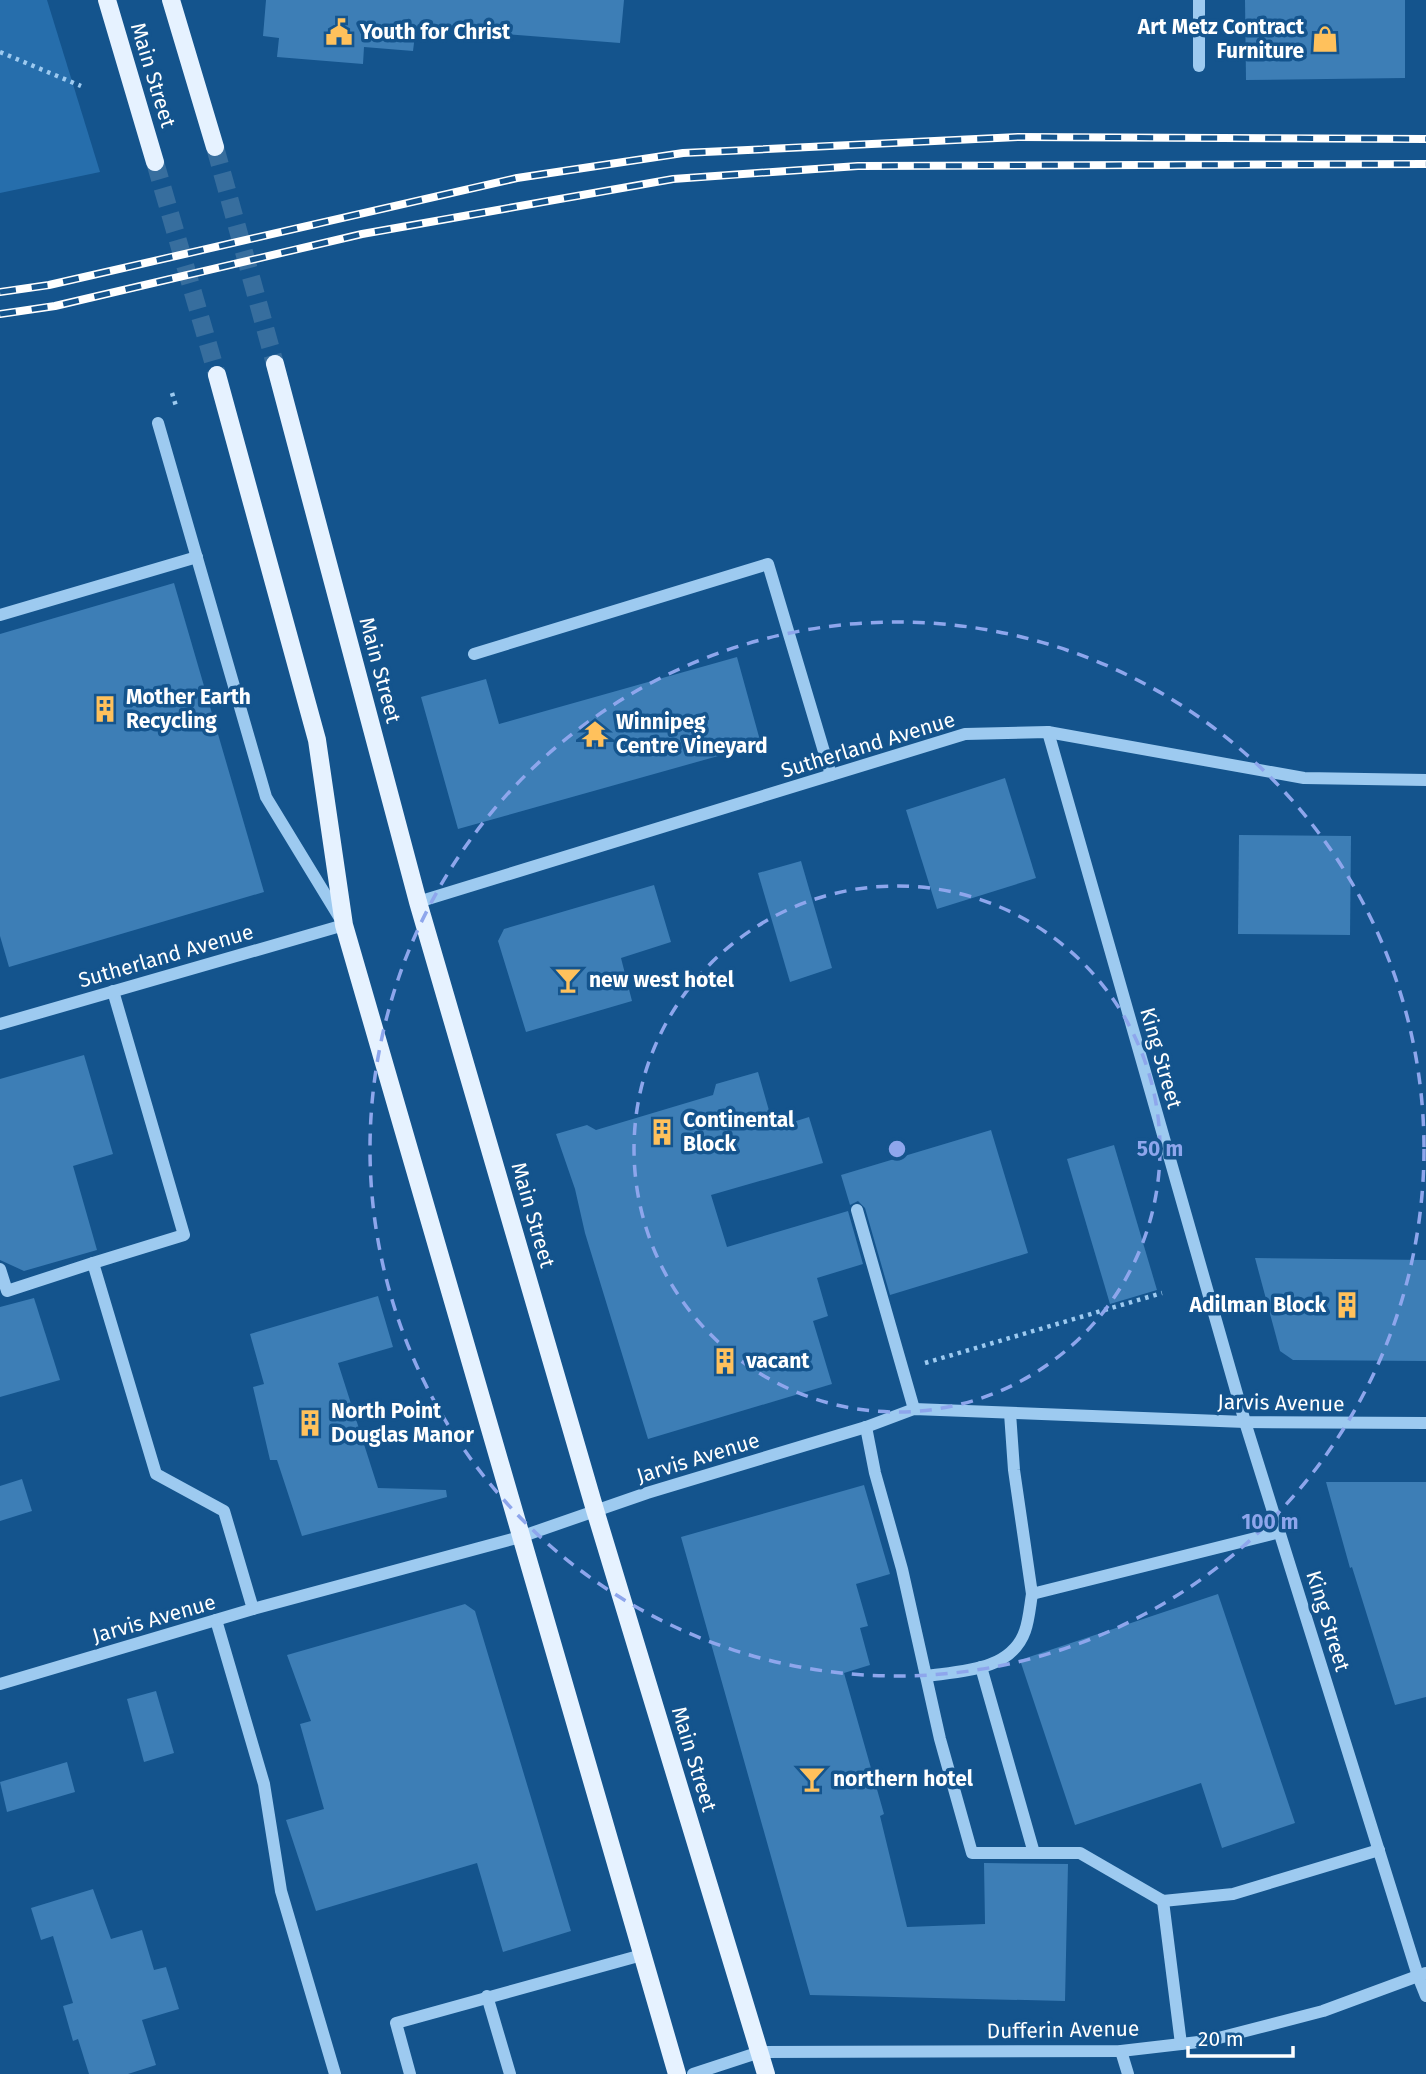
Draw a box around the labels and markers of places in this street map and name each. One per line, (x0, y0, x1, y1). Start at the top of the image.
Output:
place label: Art Metz Contract Furniture (1137, 14, 1305, 64)
public building icon: Youth for Christ (324, 17, 354, 47)
place label: Youth for Christ (359, 19, 511, 45)
shop icon: Art Metz Contract Furniture (1310, 24, 1340, 54)
place label: Mother Earth Recycling (126, 684, 251, 734)
building icon: Mother Earth Recycling (90, 694, 120, 724)
place label: Winnipeg Centre Vineyard (616, 709, 768, 759)
temple icon: Winnipeg Centre Vineyard (580, 719, 610, 749)
bar icon: new west hotel (553, 965, 583, 995)
place label: new west hotel (589, 967, 735, 993)
place label: Continental Block (683, 1107, 795, 1157)
building icon: Continental Block (647, 1117, 677, 1147)
centre of rings (885, 1137, 909, 1161)
building icon: Adilman Block (1332, 1290, 1362, 1320)
place label: Adilman Block (1189, 1292, 1326, 1318)
building icon: vacant (710, 1346, 740, 1376)
place label: vacant (745, 1348, 810, 1374)
place label: North Point Douglas Manor (331, 1398, 474, 1448)
building icon: North Point Douglas Manor (295, 1408, 325, 1438)
bar icon: northern hotel (797, 1764, 827, 1794)
place label: northern hotel (833, 1766, 974, 1792)

